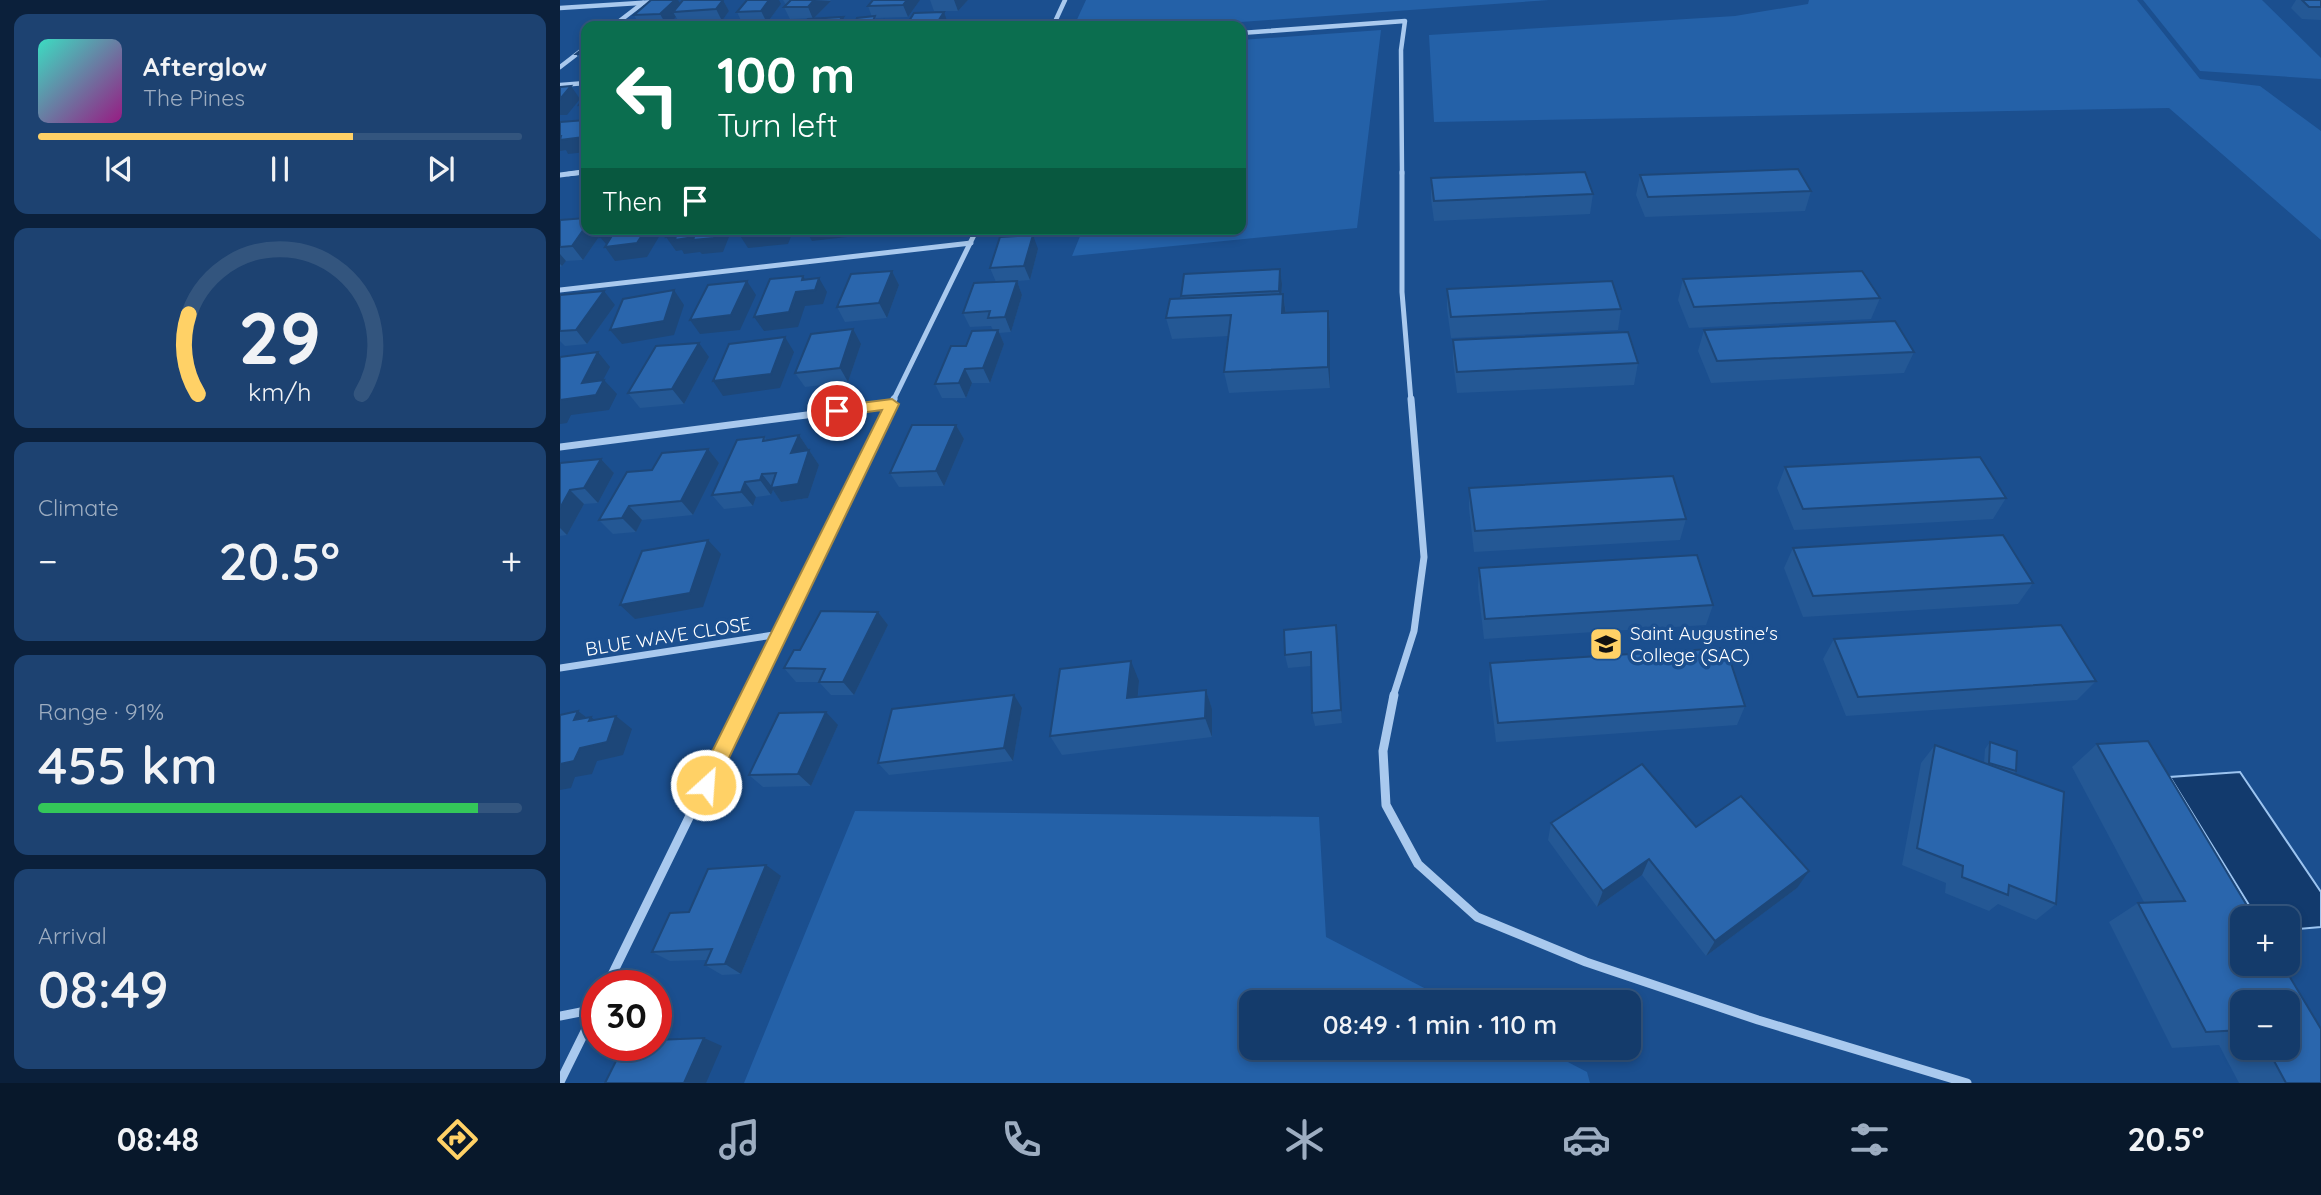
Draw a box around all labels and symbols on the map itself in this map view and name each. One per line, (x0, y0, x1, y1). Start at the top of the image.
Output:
pin (807, 381, 867, 441)
street label: BLUE WAVE CLOSE (584, 611, 752, 661)
place label: Saint Augustine's College (SAC) (1630, 621, 1778, 667)
school or university icon: Saint Augustine's College (SAC) (1587, 625, 1625, 663)
position arrow (669, 748, 743, 822)
speed limit sign: 30 (581, 970, 672, 1061)

